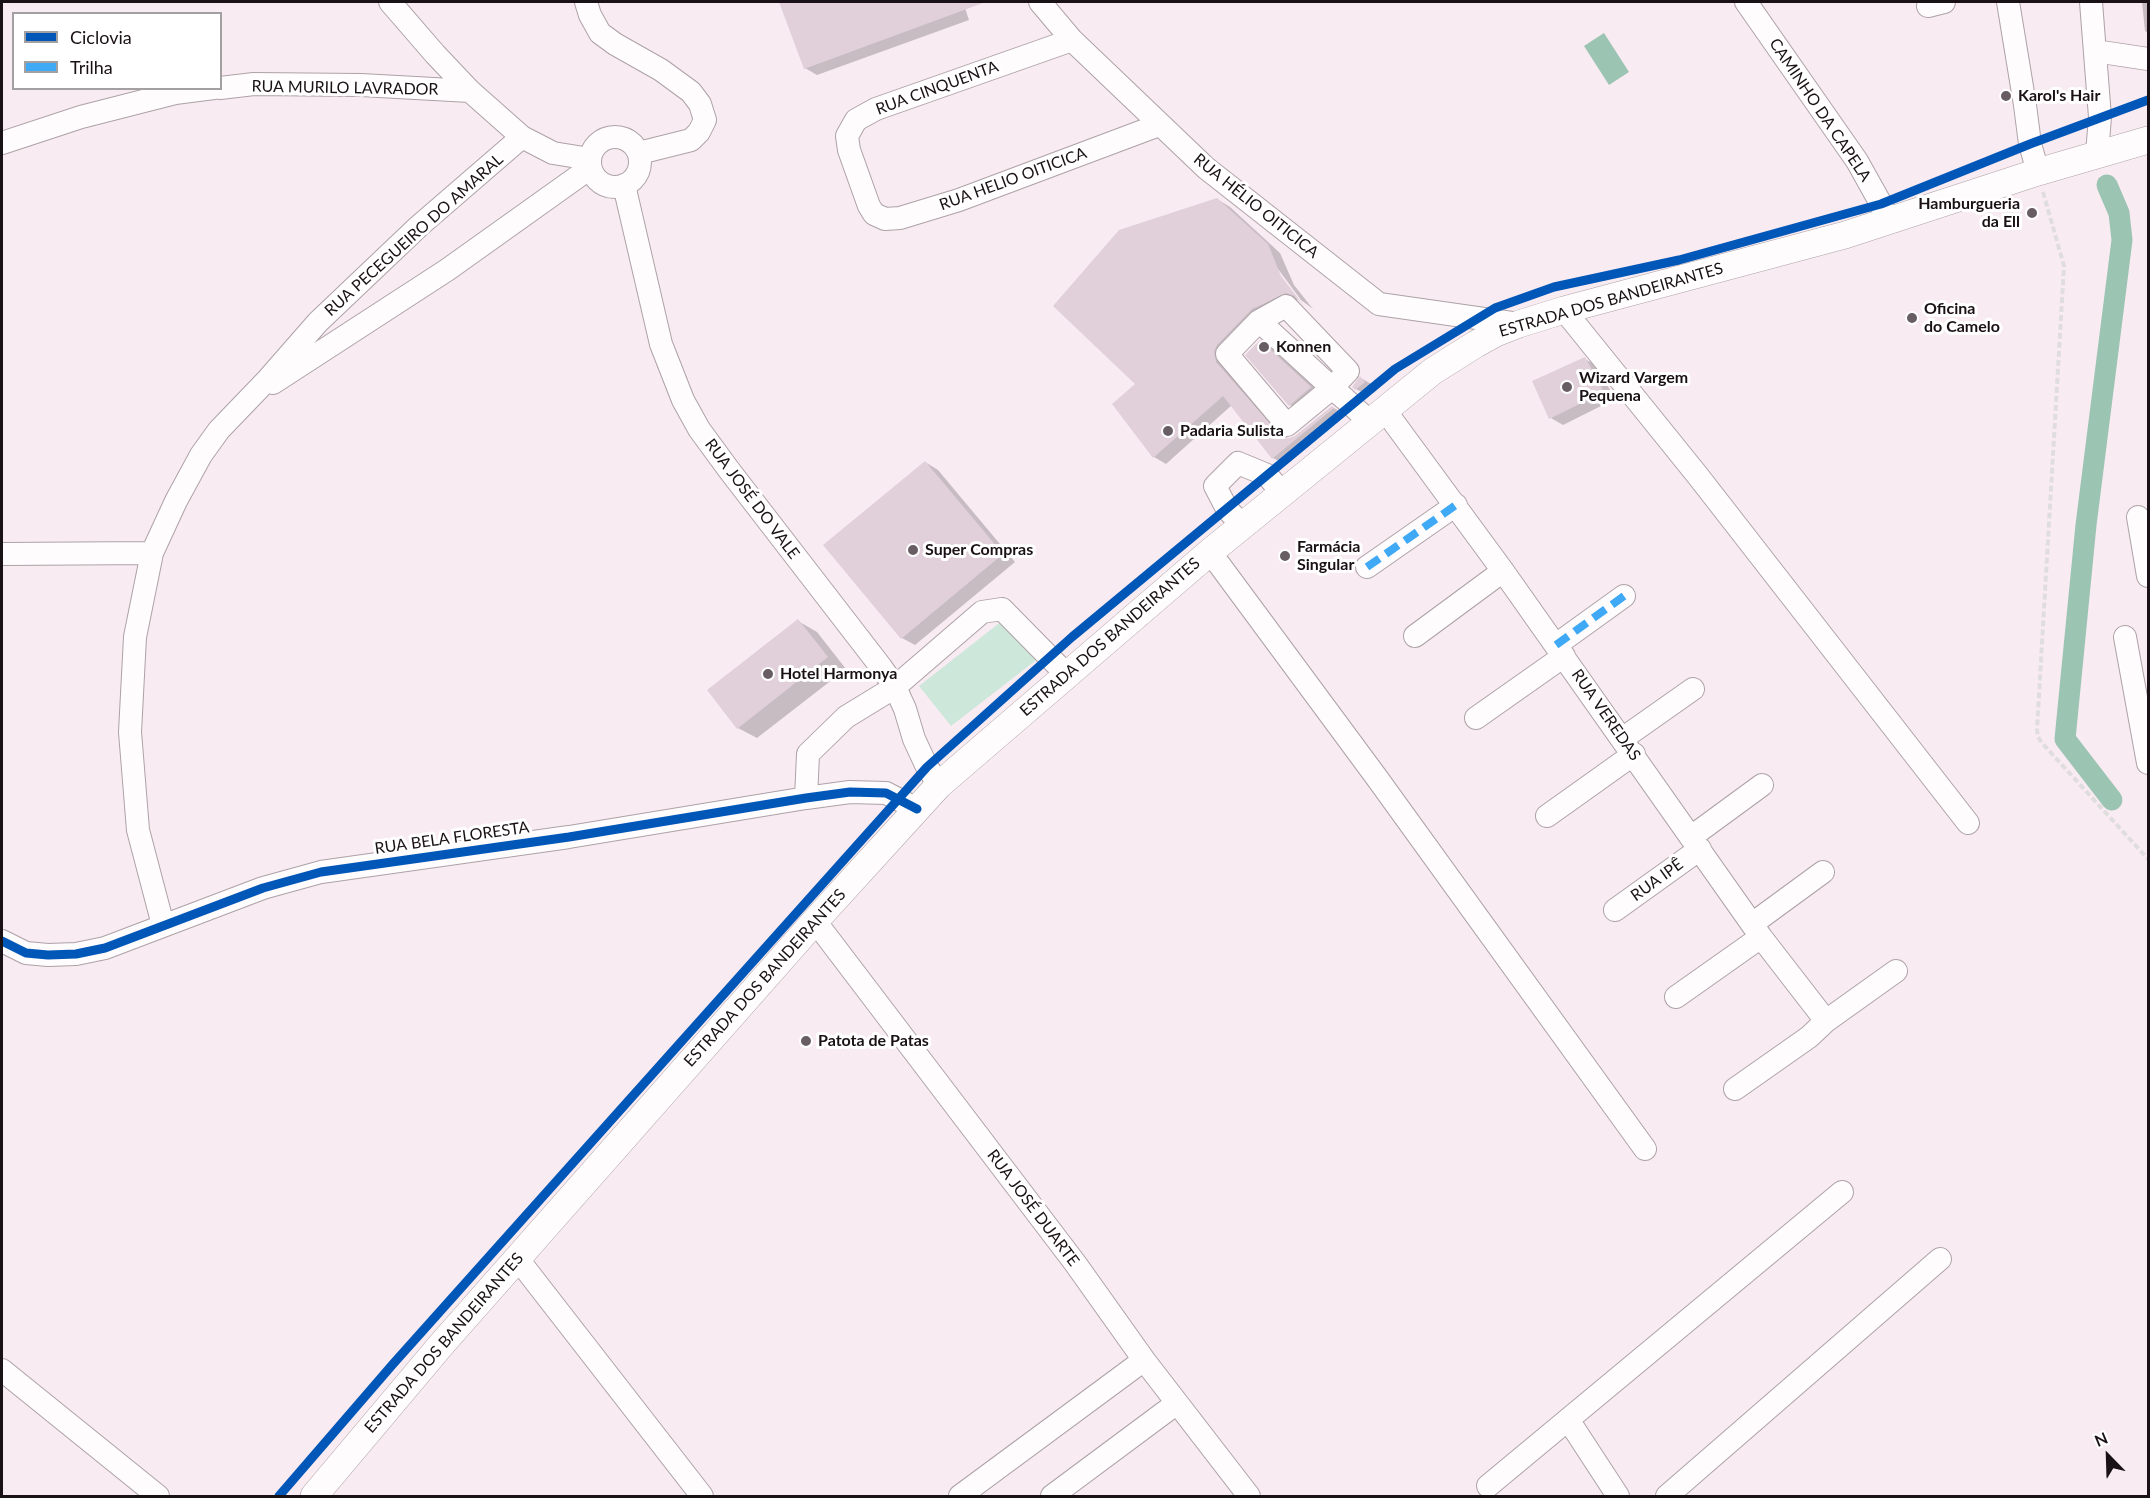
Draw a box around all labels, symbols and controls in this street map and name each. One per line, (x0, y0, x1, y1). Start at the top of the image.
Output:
legend (12, 12, 222, 90)
text: Ciclovia (70, 26, 132, 48)
street label: CAMINHO DA CAPELA (1765, 35, 1875, 185)
text: Trilha (70, 56, 113, 78)
street label: RUA CINQUENTA (873, 57, 1001, 119)
street label: RUA MURILO LAVRADOR (251, 77, 439, 99)
place label: Karol's Hair (2018, 86, 2100, 106)
marker: Karol's Hair (1999, 89, 2013, 103)
street label: RUA HELIO OITICICA (937, 143, 1089, 215)
street label: RUA PECEGUEIRO DO AMARAL (321, 150, 507, 320)
street label: RUA HÉLIO OITICICA (1190, 150, 1322, 262)
place label: Hamburgueria da Ell (1918, 194, 2020, 232)
marker: Hamburgueria da Ell (2025, 206, 2039, 220)
street label: ESTRADA DOS BANDEIRANTES (1497, 259, 1725, 341)
place label: Oficina do Camelo (1924, 299, 2000, 337)
marker: Oficina do Camelo (1905, 311, 1919, 325)
place label: Konnen (1276, 337, 1331, 357)
marker: Konnen (1257, 340, 1271, 354)
place label: Wizard Vargem Pequena (1579, 368, 1688, 406)
marker: Wizard Vargem Pequena (1560, 380, 1574, 394)
place label: Padaria Sulista (1180, 421, 1284, 441)
marker: Padaria Sulista (1161, 424, 1175, 438)
street label: RUA JOSÉ DO VALE (701, 435, 803, 563)
place label: Farmácia Singular (1297, 537, 1360, 575)
place label: Super Compras (925, 540, 1033, 560)
marker: Super Compras (906, 543, 920, 557)
marker: Farmácia Singular (1278, 549, 1292, 563)
street label: ESTRADA DOS BANDEIRANTES (1016, 554, 1204, 720)
place label: Hotel Harmonya (780, 664, 897, 684)
street label: RUA VEREDAS (1567, 666, 1645, 764)
marker: Hotel Harmonya (761, 667, 775, 681)
street label: RUA BELA FLORESTA (374, 818, 530, 858)
street label: RUA IPÊ (1627, 855, 1687, 905)
street label: ESTRADA DOS BANDEIRANTES (680, 885, 850, 1071)
place label: Patota de Patas (818, 1031, 929, 1051)
marker: Patota de Patas (799, 1034, 813, 1048)
street label: RUA JOSÉ DUARTE (983, 1146, 1083, 1270)
street label: ESTRADA DOS BANDEIRANTES (361, 1249, 527, 1437)
north arrow (2078, 1426, 2138, 1486)
text: N (2091, 1428, 2110, 1450)

